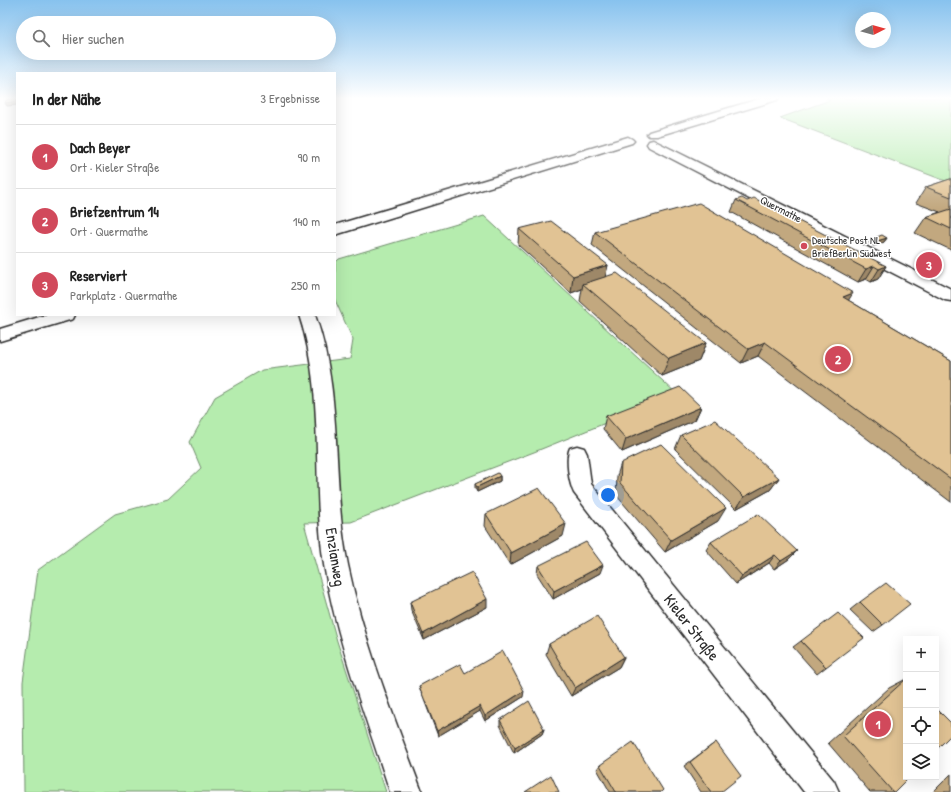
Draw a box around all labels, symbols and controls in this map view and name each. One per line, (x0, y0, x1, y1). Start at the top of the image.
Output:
north arrow (855, 12, 891, 48)
search box (16, 16, 336, 60)
icon: search (30, 27, 52, 49)
text: Hier suchen (62, 28, 124, 49)
text: In der Nähe (32, 87, 101, 110)
text: 3 Ergebnisse (260, 89, 320, 107)
text: Dach Beyer (70, 137, 130, 158)
text: 1 (43, 148, 47, 166)
text: 90 m (298, 148, 320, 166)
text: Ort · Kieler Straße (70, 158, 159, 176)
street label: Quermathe (758, 193, 805, 226)
text: Briefzentrum 14 (70, 201, 159, 222)
text: 2 (42, 212, 48, 230)
text: 140 m (293, 212, 320, 230)
text: Ort · Quermathe (70, 222, 148, 240)
place label: Deutsche Post NL BriefBerlin Südwest (812, 233, 891, 260)
marker: Deutsche Post NL BriefBerlin Südwest (799, 241, 809, 251)
pin: 3 (916, 250, 942, 280)
text: Reserviert (70, 265, 127, 286)
text: 3 (42, 276, 48, 294)
text: 250 m (291, 276, 320, 294)
text: Parkplatz · Quermathe (70, 286, 177, 304)
pin: 2 (825, 344, 851, 374)
your location (598, 485, 618, 505)
street label: Enzianweg (321, 526, 351, 588)
street label: Kieler Straße (659, 589, 725, 665)
map controls (903, 636, 939, 780)
button: + (903, 636, 939, 672)
button: − (903, 672, 939, 708)
button: locate (903, 708, 939, 744)
pin: 1 (865, 709, 891, 739)
button: layers (903, 744, 939, 780)

